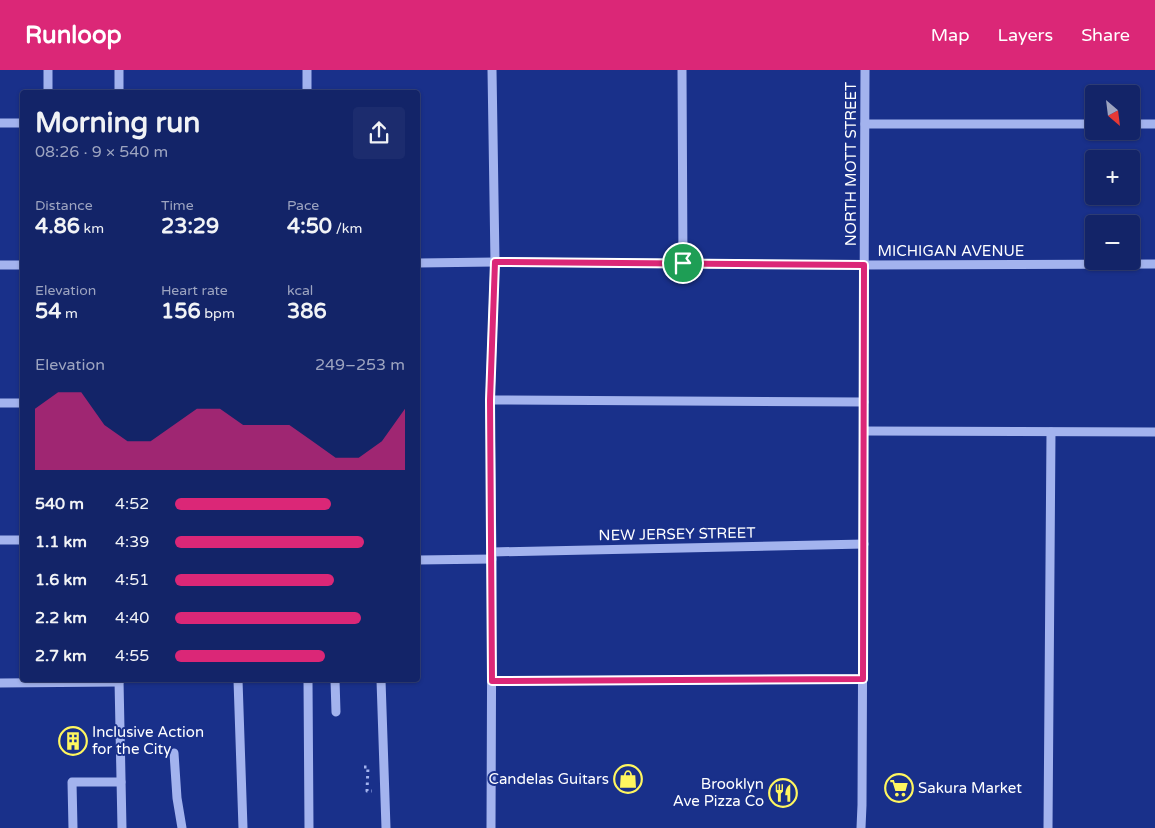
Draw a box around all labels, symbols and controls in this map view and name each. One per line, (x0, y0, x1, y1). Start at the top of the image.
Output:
text: Runloop (25, 21, 122, 50)
text: Map (931, 24, 970, 46)
text: Layers (998, 24, 1053, 46)
text: Share (1081, 24, 1130, 46)
street label: NORTH MOTT STREET (842, 82, 860, 246)
north arrow (1085, 85, 1140, 140)
map controls (1085, 85, 1140, 270)
text: Morning run (35, 106, 200, 140)
button: share (353, 107, 405, 159)
text: 08:26 · 9 × 540 m (35, 142, 168, 162)
button: + (1085, 150, 1140, 205)
text: Distance (35, 197, 93, 214)
text: Time (161, 197, 194, 214)
text: Pace (287, 197, 319, 214)
text: 4.86 (35, 214, 80, 239)
text: 23:29 (161, 214, 219, 239)
text: 4:50 (287, 214, 332, 239)
button: − (1085, 215, 1140, 270)
text: km (80, 220, 104, 237)
text: /km (332, 220, 362, 237)
pin (662, 242, 704, 284)
street label: MICHIGAN AVENUE (878, 242, 1024, 260)
icon: arrive (669, 249, 697, 277)
text: Elevation (35, 282, 96, 299)
text: Heart rate (161, 282, 228, 299)
text: kcal (287, 282, 313, 299)
text: 54 (35, 299, 61, 324)
text: 156 (161, 299, 201, 324)
text: 386 (287, 299, 327, 324)
text: m (61, 305, 78, 322)
text: bpm (201, 305, 235, 322)
text: Elevation (35, 355, 105, 375)
text: 249–253 m (315, 355, 405, 375)
text: 540 m (35, 494, 84, 514)
text: 4:52 (115, 494, 149, 514)
street label: NEW JERSEY STREET (598, 524, 756, 544)
text: 1.1 km (35, 532, 87, 552)
text: 4:39 (115, 532, 149, 552)
text: 1.6 km (35, 570, 87, 590)
text: 4:51 (115, 570, 149, 590)
text: 2.2 km (35, 608, 87, 628)
text: 4:40 (115, 608, 149, 628)
text: 2.7 km (35, 646, 87, 666)
text: 4:55 (115, 646, 149, 666)
place label: Inclusive Action for the City (92, 723, 204, 758)
building icon: Inclusive Action for the City (58, 726, 88, 756)
shop icon: Candelas Guitars (613, 764, 643, 794)
place label: Candelas Guitars (488, 770, 609, 788)
supermarket icon: Sakura Market (884, 773, 914, 803)
place label: Brooklyn Ave Pizza Co (673, 775, 764, 810)
restaurant icon: Brooklyn Ave Pizza Co (768, 778, 798, 808)
place label: Sakura Market (918, 779, 1022, 797)

